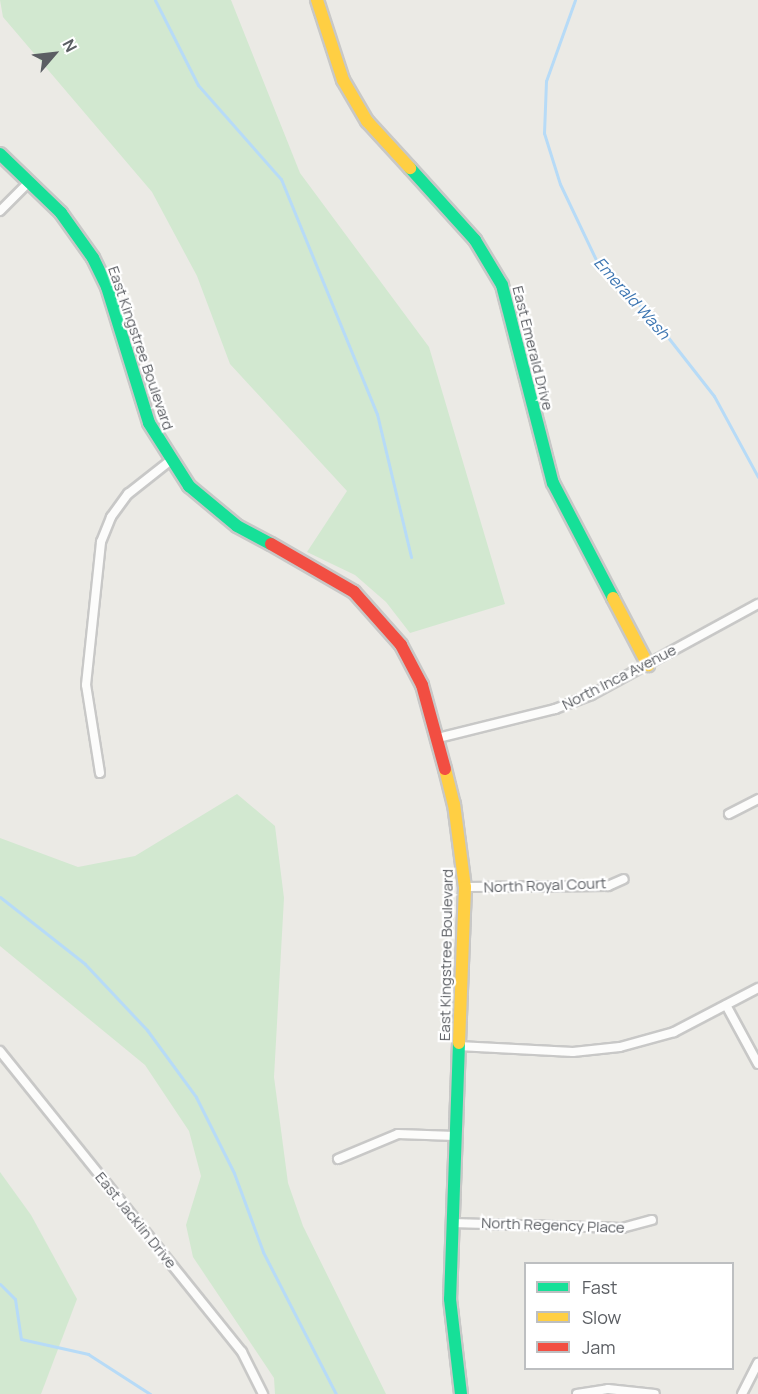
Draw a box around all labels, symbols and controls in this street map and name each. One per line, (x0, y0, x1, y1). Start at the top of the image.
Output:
north arrow (24, 24, 84, 84)
text: N (57, 35, 82, 56)
water label: Emerald Wash (590, 253, 674, 343)
street label: East Kingstree Boulevard (104, 264, 178, 432)
street label: East Emerald Drive (509, 284, 557, 412)
street label: North Inca Avenue (559, 640, 679, 714)
street label: East Kingstree Boulevard (435, 869, 457, 1041)
street label: North Royal Court (483, 874, 607, 896)
street label: East Jacklin Drive (92, 1168, 180, 1272)
street label: North Regency Place (481, 1213, 625, 1237)
legend (524, 1262, 734, 1370)
text: Fast (582, 1275, 617, 1299)
text: Slow (582, 1305, 621, 1329)
text: Jam (582, 1335, 616, 1359)

